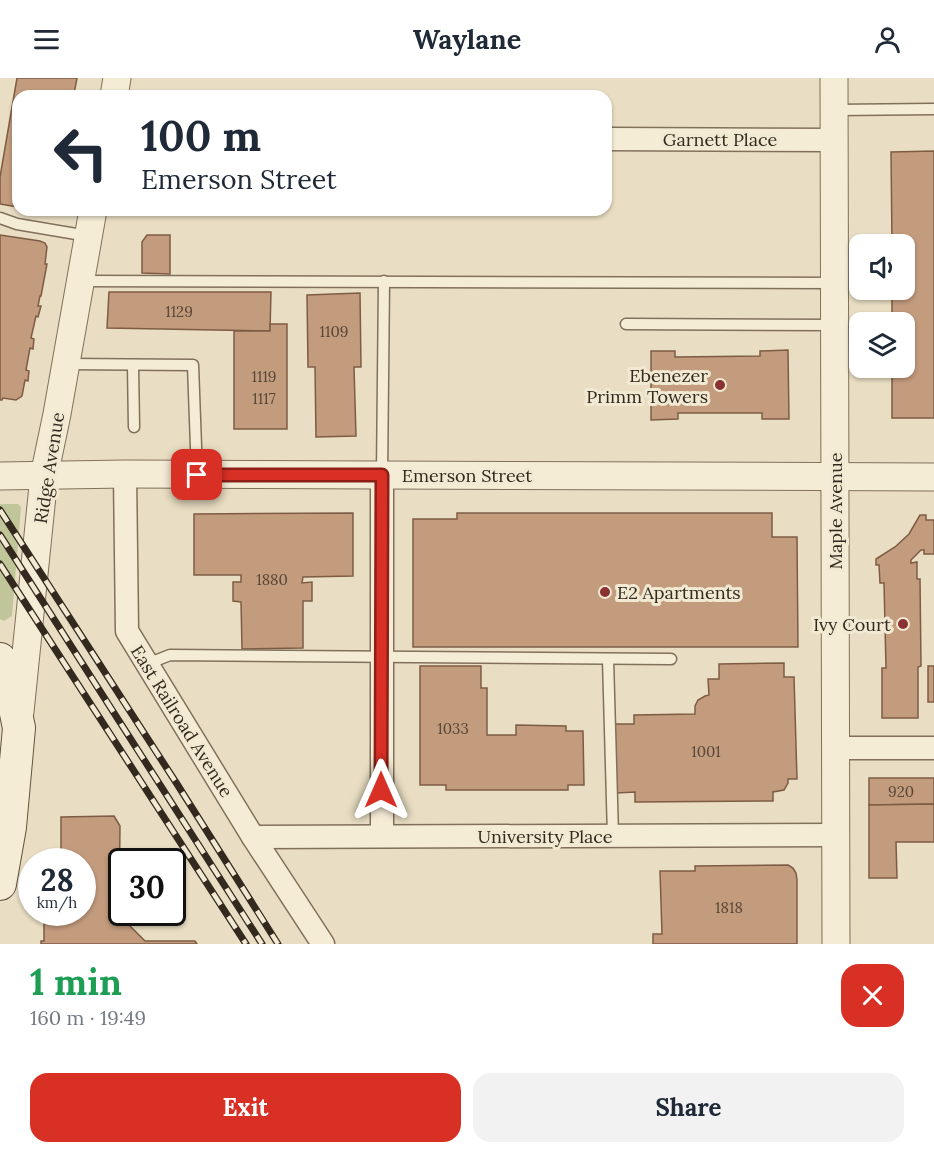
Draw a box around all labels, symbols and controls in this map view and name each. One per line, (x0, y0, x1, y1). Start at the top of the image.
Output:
text: Waylane (413, 22, 521, 56)
icon: menu (30, 23, 63, 56)
icon: person (871, 23, 904, 56)
text: 100 m (141, 109, 261, 163)
icon: left (42, 114, 120, 192)
street label: Garnett Place (663, 128, 777, 151)
text: Emerson Street (141, 162, 337, 196)
map controls (849, 234, 915, 378)
button: sound (849, 234, 915, 300)
house number: 1129 (165, 302, 193, 321)
button: layers (849, 312, 915, 378)
house number: 1109 (320, 322, 348, 341)
place label: Ebenezer Primm Towers (586, 364, 708, 408)
house number: 1119 (251, 367, 277, 386)
marker: Ebenezer Primm Towers (713, 378, 727, 392)
house number: 1117 (252, 389, 276, 408)
street label: Ridge Avenue (29, 410, 69, 525)
pin (171, 449, 222, 500)
street label: Maple Avenue (824, 452, 847, 570)
icon: arrive (180, 458, 213, 491)
street label: Emerson Street (402, 464, 532, 487)
house number: 1880 (256, 570, 288, 589)
place label: E2 Apartments (617, 581, 741, 604)
marker: E2 Apartments (598, 585, 612, 599)
place label: Ivy Court (813, 613, 891, 636)
marker: Ivy Court (896, 617, 910, 631)
street label: East Railroad Avenue (126, 641, 238, 802)
house number: 1033 (437, 719, 469, 738)
house number: 1001 (691, 742, 721, 761)
position arrow (349, 758, 413, 822)
house number: 920 (888, 782, 914, 801)
street label: University Place (477, 825, 613, 848)
speed limit sign: 30 (108, 848, 186, 926)
text: 28 (40, 861, 74, 899)
text: km/h (37, 893, 77, 912)
house number: 1818 (715, 898, 743, 917)
text: 1 min (30, 959, 122, 1005)
button: close (841, 964, 904, 1027)
text: 160 m · 19:49 (30, 1005, 146, 1030)
button: Exit (30, 1073, 461, 1142)
button: Share (473, 1073, 904, 1142)

